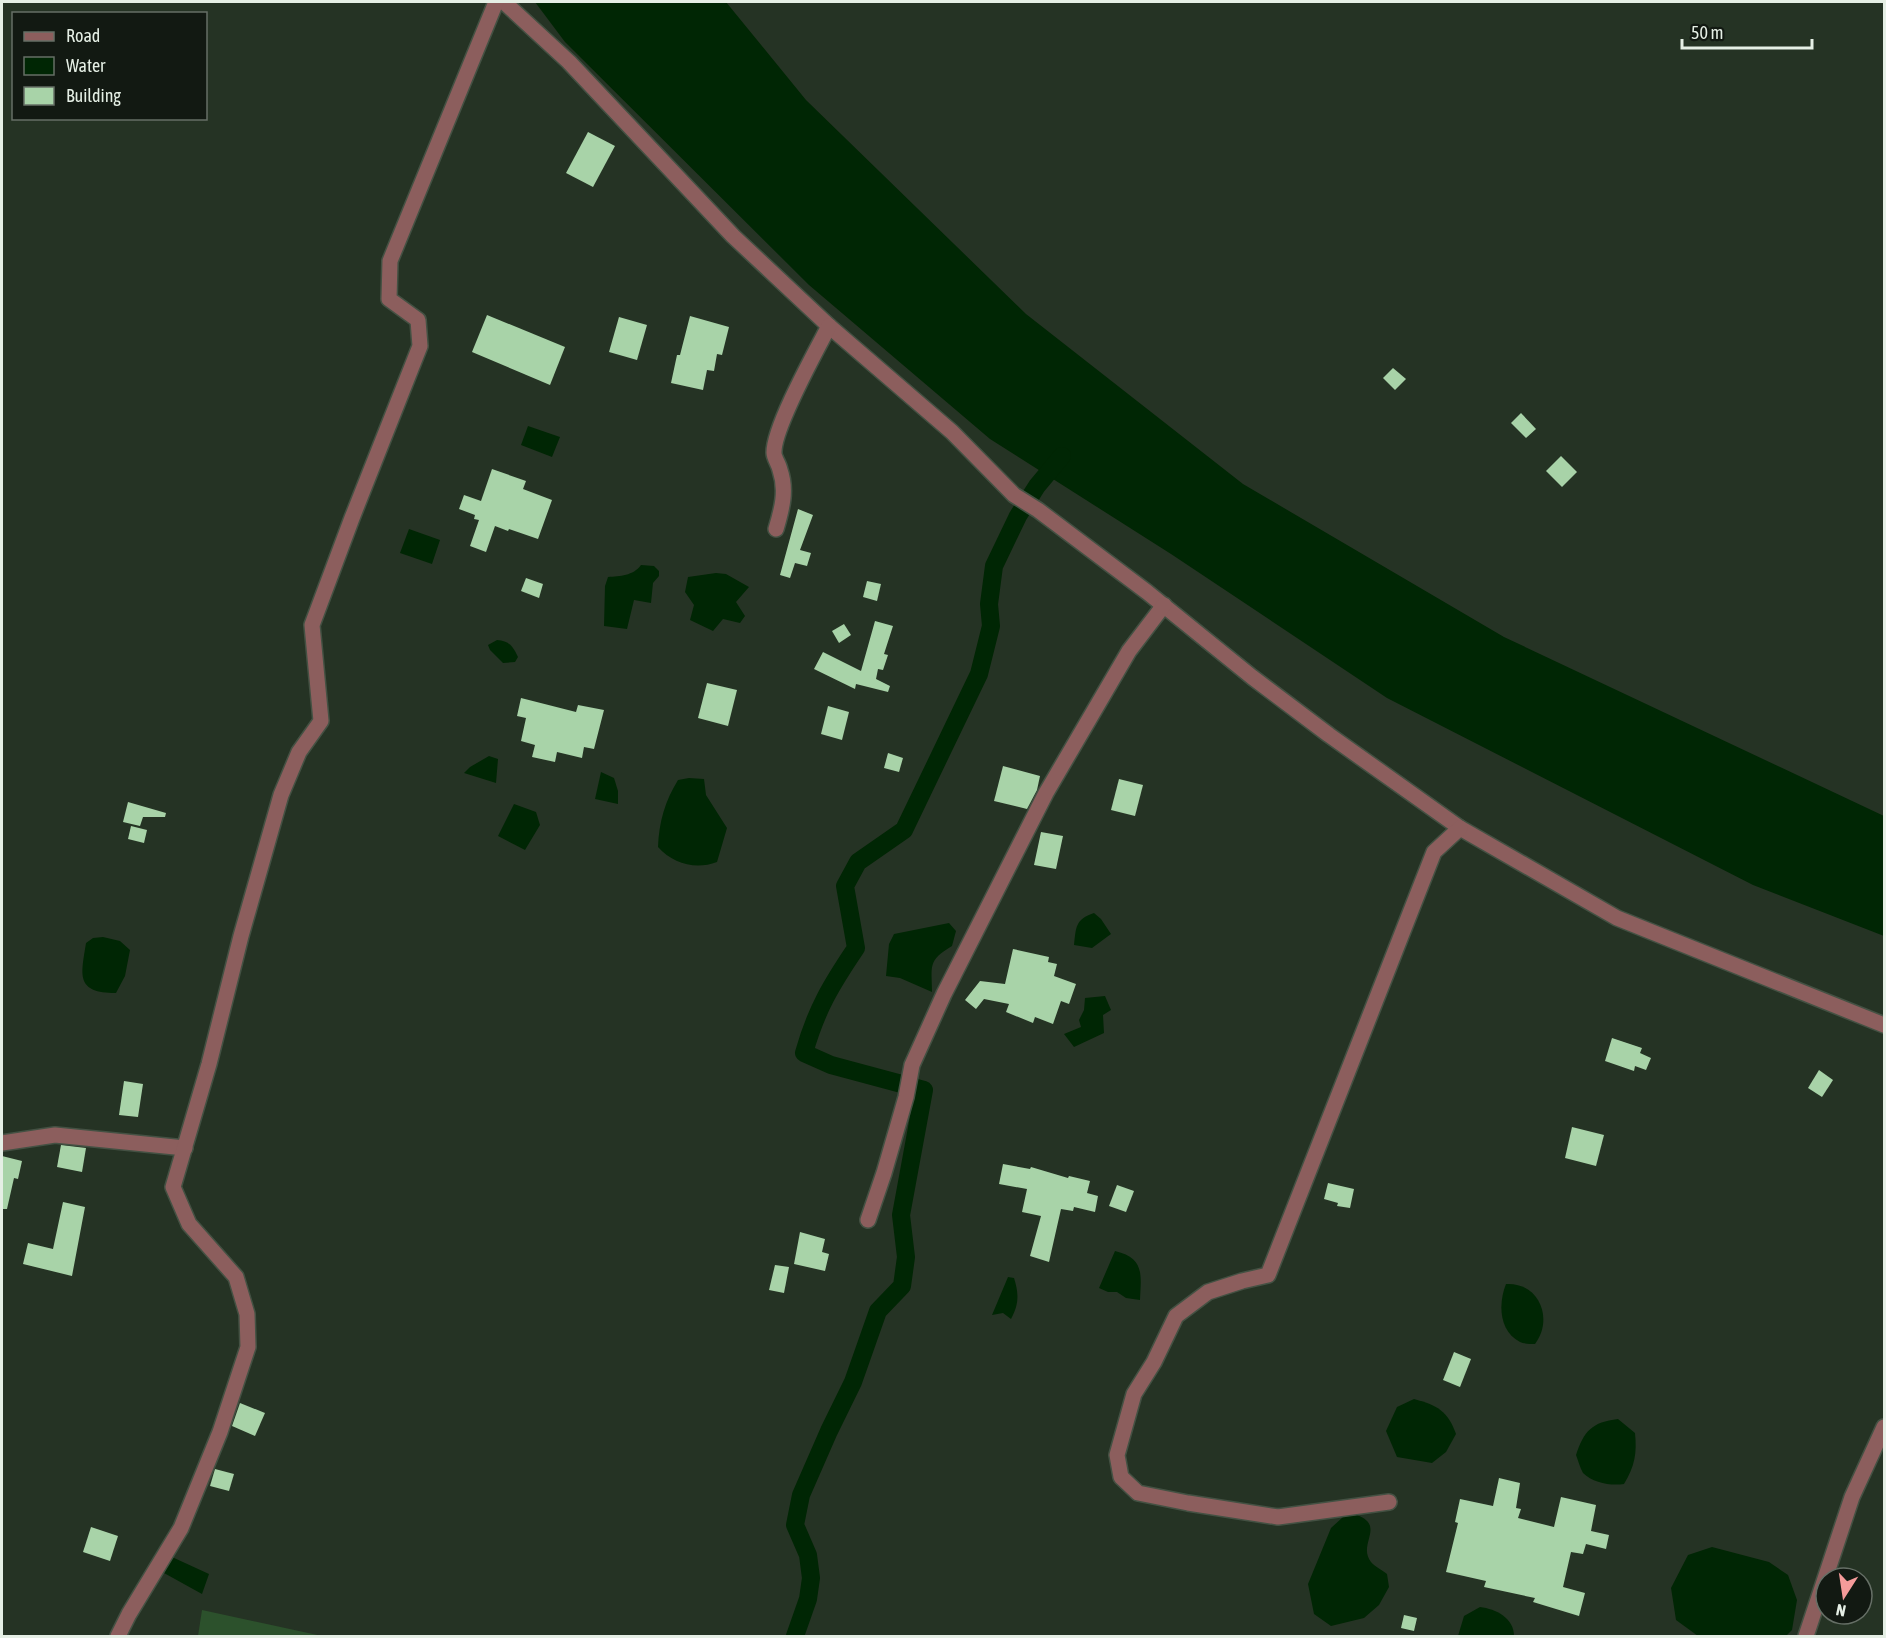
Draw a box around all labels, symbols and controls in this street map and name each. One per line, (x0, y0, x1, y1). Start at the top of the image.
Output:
legend (12, 12, 207, 120)
scale bar (1682, 12, 1812, 50)
text: 50 m (1691, 22, 1723, 43)
text: Road (66, 25, 100, 46)
text: Water (66, 55, 106, 76)
text: Building (66, 85, 121, 106)
north arrow (1814, 1566, 1874, 1626)
text: N (1834, 1601, 1847, 1620)

